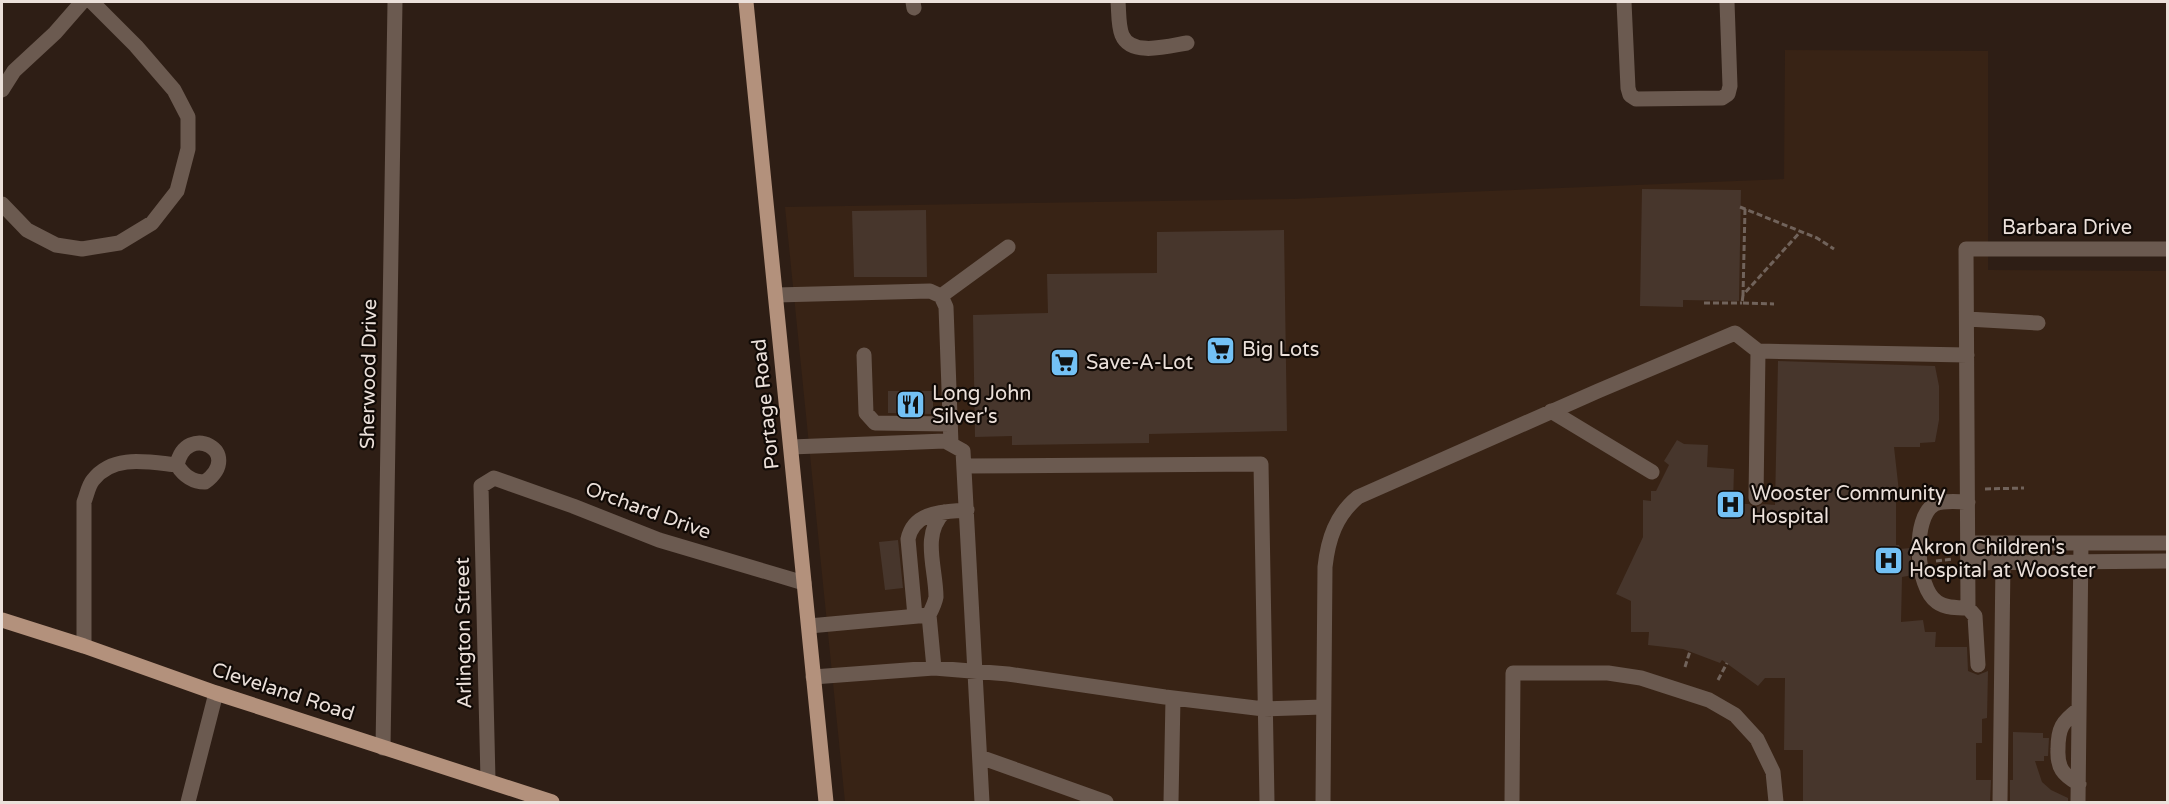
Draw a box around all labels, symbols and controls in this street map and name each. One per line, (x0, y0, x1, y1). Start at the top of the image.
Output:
street label: Barbara Drive (2002, 216, 2132, 240)
street label: Sherwood Drive (356, 299, 382, 449)
supermarket icon: Big Lots (1205, 334, 1237, 366)
street label: Portage Road (747, 337, 785, 471)
place label: Big Lots (1242, 338, 1319, 362)
supermarket icon: Save-A-Lot (1049, 347, 1081, 379)
place label: Save-A-Lot (1086, 351, 1193, 375)
place label: Long John Silver's (932, 382, 1032, 429)
restaurant icon: Long John Silver's (895, 389, 927, 421)
street label: Orchard Drive (582, 477, 714, 545)
place label: Wooster Community Hospital (1751, 482, 1946, 529)
hospital icon: Wooster Community Hospital (1714, 489, 1746, 521)
place label: Akron Children's Hospital at Wooster (1909, 536, 2096, 583)
hospital icon: Akron Children's Hospital at Wooster (1872, 544, 1904, 576)
street label: Arlington Street (451, 557, 477, 709)
street label: Cleveland Road (209, 658, 357, 726)

